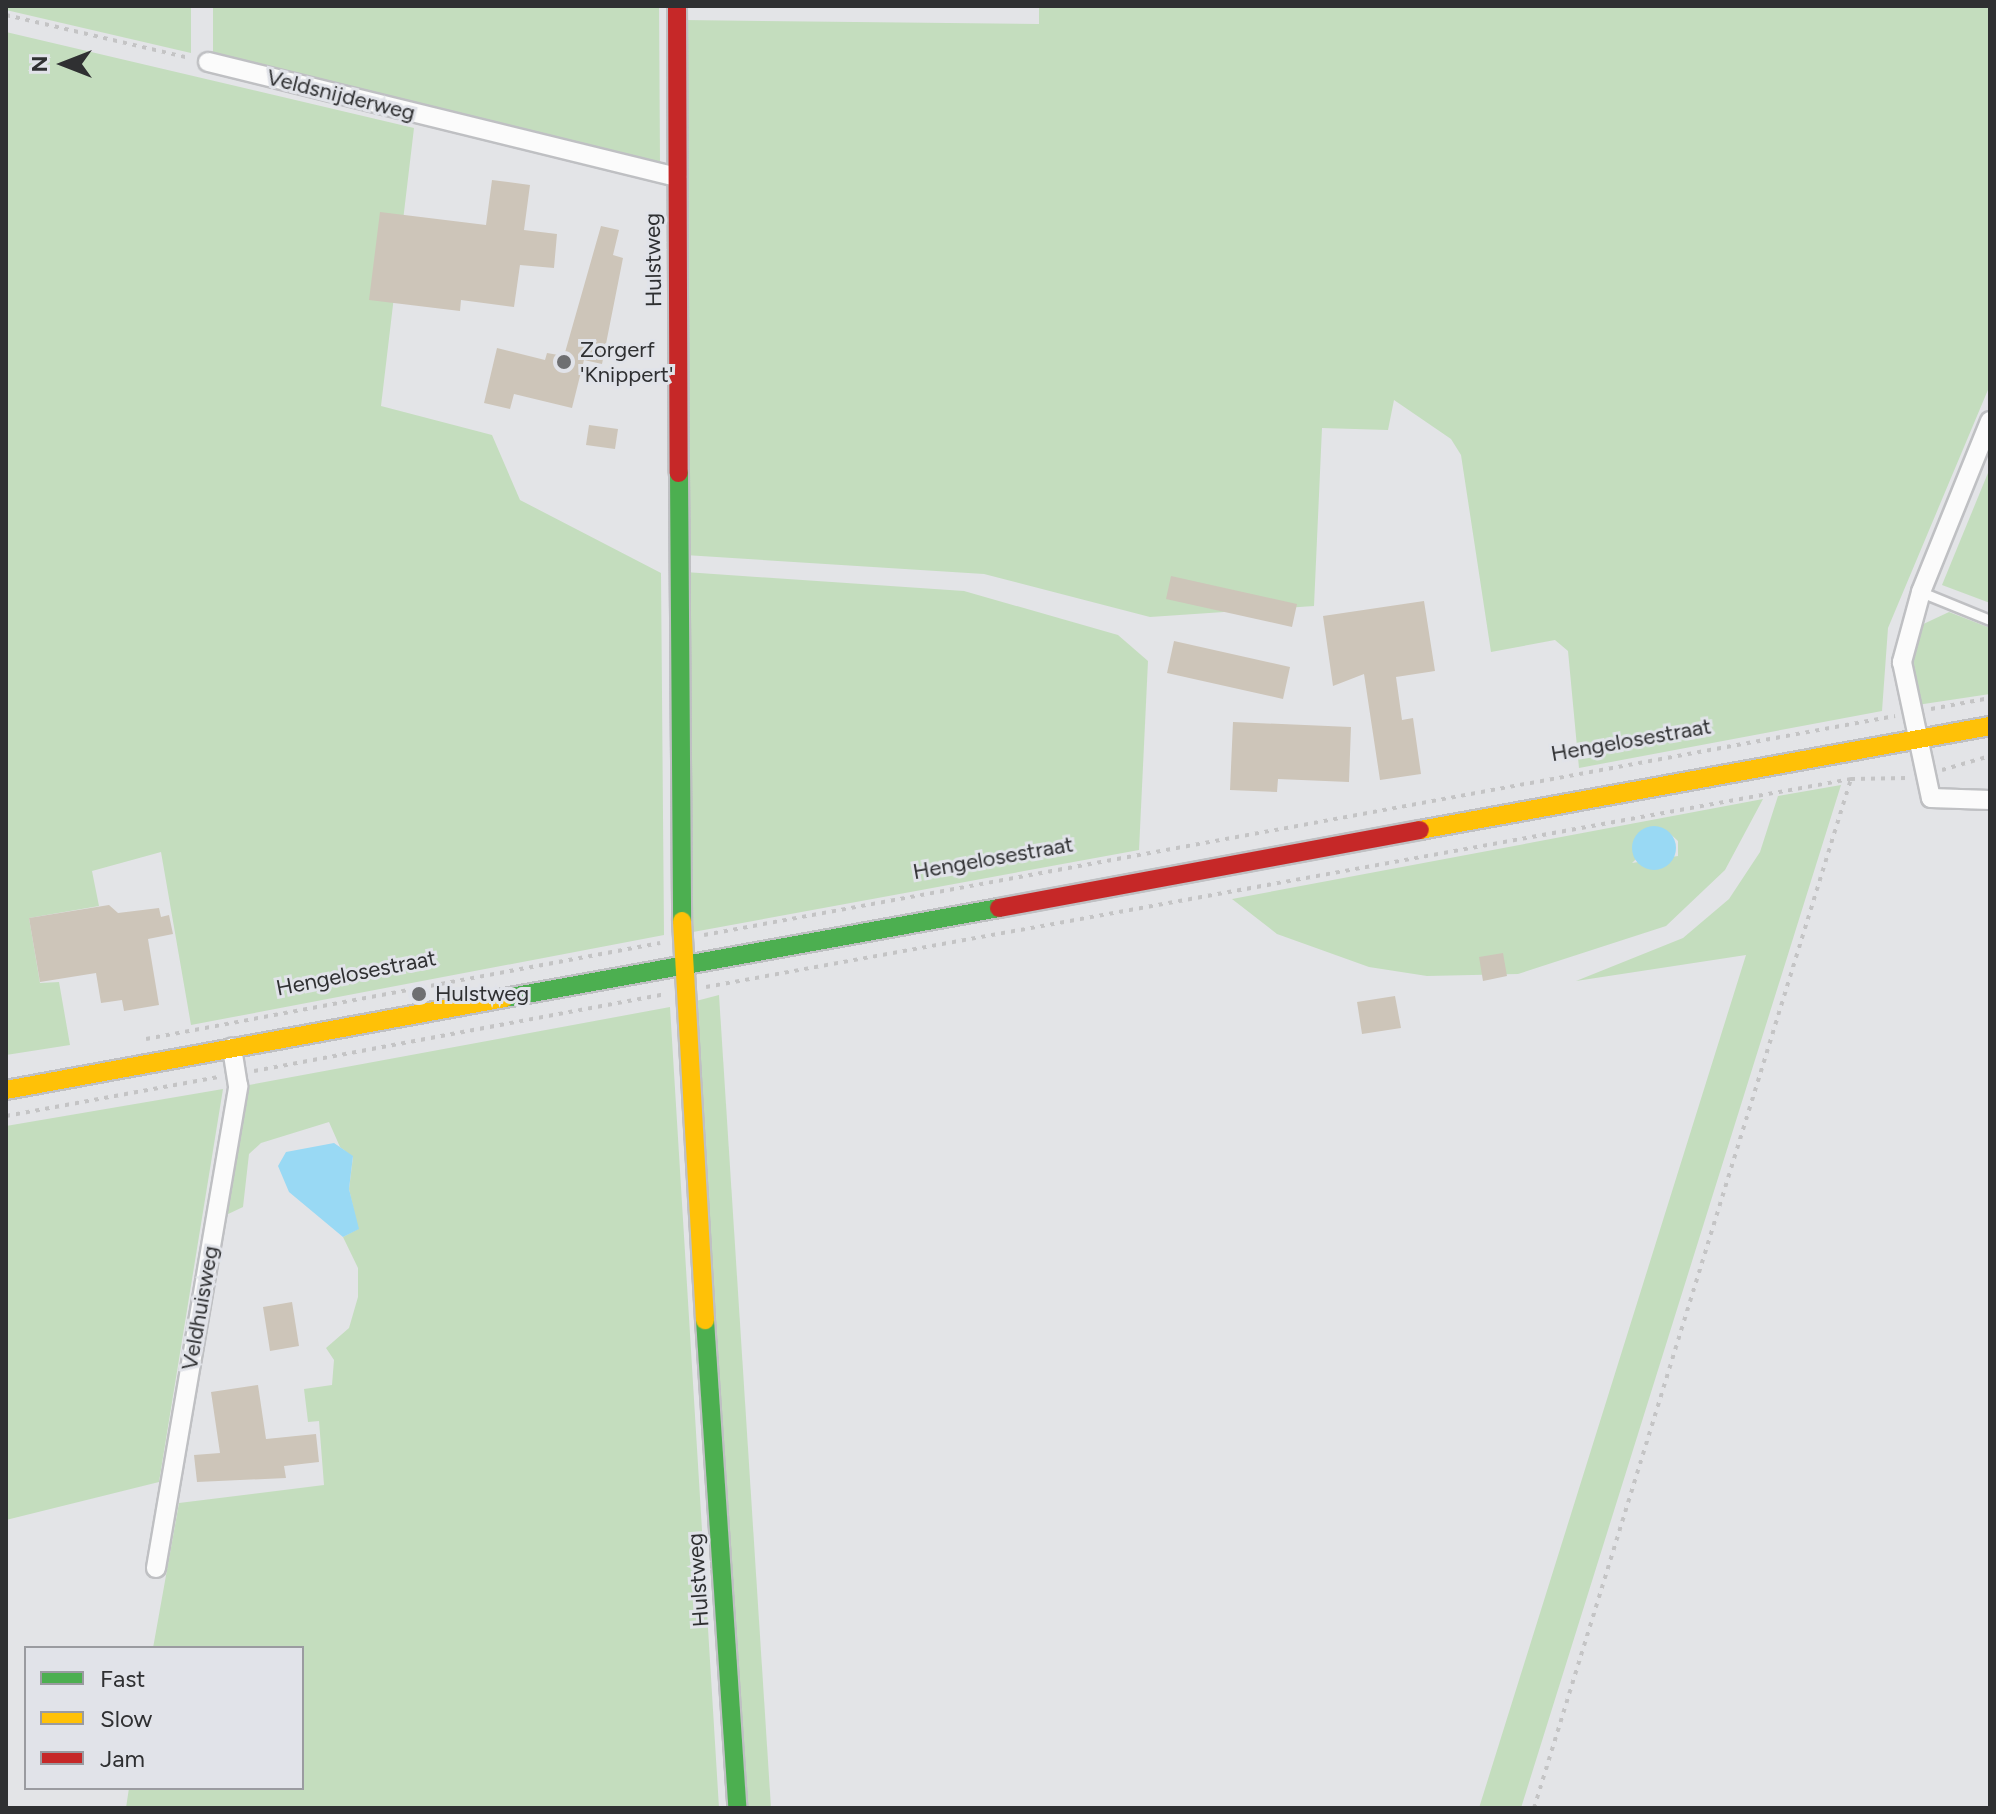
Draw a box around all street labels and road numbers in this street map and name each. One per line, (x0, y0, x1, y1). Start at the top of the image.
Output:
street label: Veldsnijderweg (264, 64, 418, 126)
street label: Hulstweg (639, 213, 667, 307)
street label: Hengelosestraat (1549, 713, 1713, 767)
street label: Hengelosestraat (911, 831, 1075, 885)
street label: Hengelosestraat (274, 945, 438, 1001)
street label: Veldhuisweg (176, 1244, 224, 1372)
street label: Hulstweg (682, 1532, 714, 1628)

